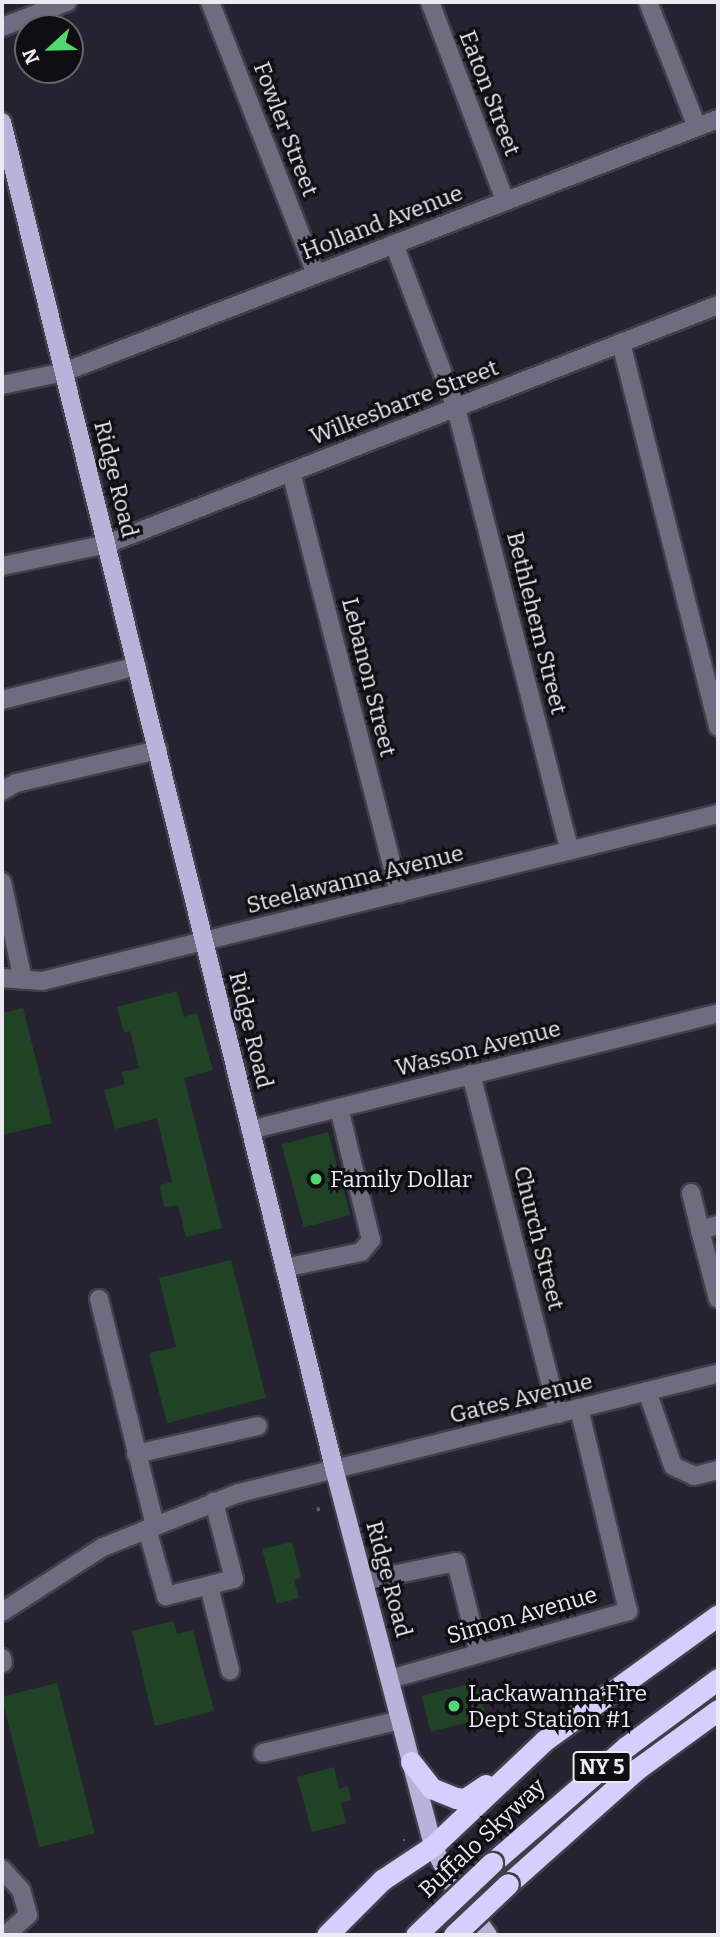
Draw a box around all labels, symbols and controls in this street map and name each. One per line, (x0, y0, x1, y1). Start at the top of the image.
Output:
north arrow (14, 14, 84, 84)
street label: Eaton Street (454, 27, 526, 159)
text: N (18, 45, 44, 67)
street label: Fowler Street (248, 58, 324, 200)
street label: Holland Avenue (298, 179, 466, 265)
street label: Wilkesbarre Street (306, 353, 502, 451)
street label: Ridge Road (88, 418, 144, 540)
street label: Bethlehem Street (501, 529, 573, 717)
street label: Lebanon Street (336, 595, 402, 759)
street label: Steelawanna Avenue (244, 839, 466, 919)
street label: Ridge Road (223, 969, 279, 1091)
street label: Wasson Avenue (392, 1014, 564, 1082)
street label: Church Street (508, 1163, 570, 1313)
place label: Family Dollar (330, 1165, 472, 1193)
marker: Family Dollar (308, 1171, 324, 1187)
street label: Gates Avenue (447, 1367, 595, 1429)
street label: Ridge Road (360, 1518, 418, 1640)
street label: Simon Avenue (444, 1580, 600, 1650)
place label: Lackawanna Fire Dept Station #1 (468, 1679, 647, 1733)
marker: Lackawanna Fire Dept Station #1 (446, 1698, 462, 1714)
road number: NY 5 (572, 1750, 632, 1784)
street label: Buffalo Skyway (413, 1772, 551, 1904)

